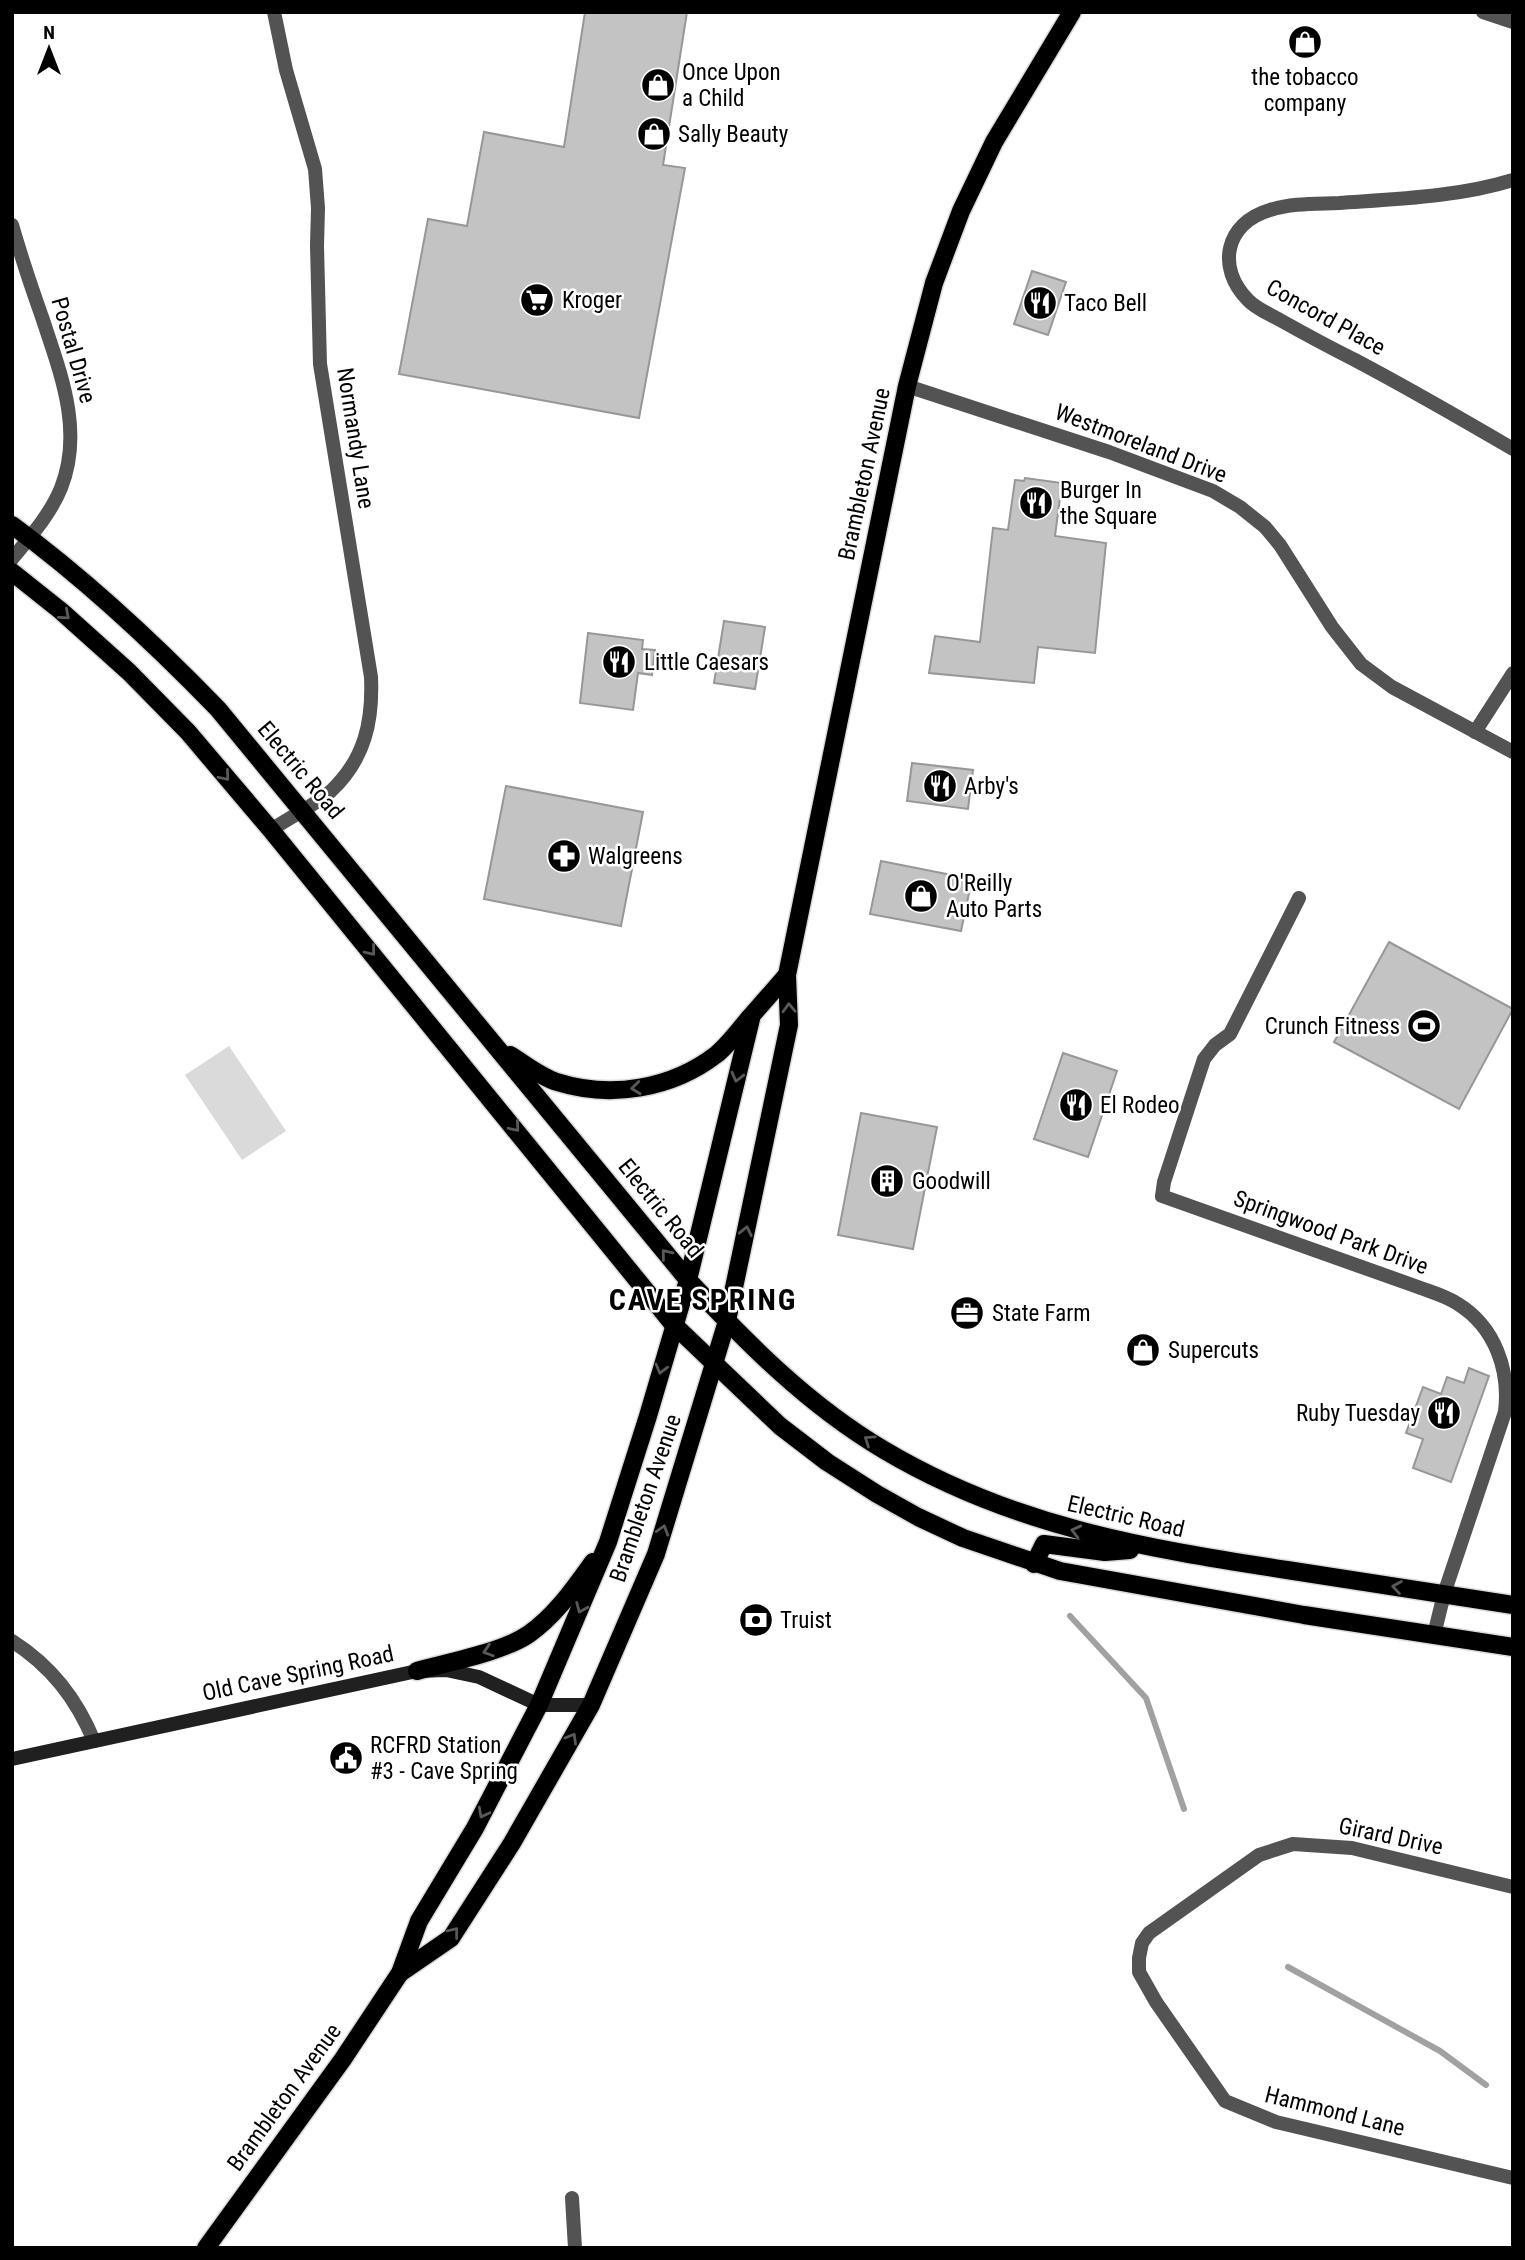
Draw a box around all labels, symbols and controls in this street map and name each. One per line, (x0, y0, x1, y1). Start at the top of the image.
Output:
north arrow (14, 14, 84, 84)
text: N (43, 21, 55, 44)
shop icon: the tobacco company (1286, 23, 1324, 61)
place label: Once Upon a Child (682, 59, 781, 112)
place label: the tobacco company (1251, 64, 1359, 117)
shop icon: Once Upon a Child (639, 66, 677, 104)
shop icon: Sally Beauty (635, 115, 673, 153)
place label: Sally Beauty (678, 121, 789, 148)
street label: Concord Place (1262, 274, 1390, 361)
supermarket icon: Kroger (518, 281, 556, 319)
restaurant icon: Taco Bell (1021, 284, 1059, 322)
place label: Kroger (562, 287, 622, 314)
place label: Taco Bell (1064, 290, 1147, 317)
street label: Postal Drive (46, 294, 102, 406)
street label: Normandy Lane (331, 366, 380, 511)
street label: Brambleton Avenue (833, 385, 896, 563)
street label: Westmoreland Drive (1051, 398, 1230, 489)
place label: Burger In the Square (1060, 477, 1157, 530)
restaurant icon: Burger In the Square (1017, 484, 1055, 522)
one-way arrow (57, 607, 70, 619)
restaurant icon: Little Caesars (600, 643, 638, 681)
place label: Little Caesars (644, 649, 769, 676)
street label: Electric Road (252, 716, 349, 825)
restaurant icon: Arby's (921, 767, 959, 805)
one-way arrow (217, 768, 229, 781)
place label: Arby's (964, 773, 1019, 800)
pharmacy icon: Walgreens (545, 837, 583, 875)
place label: Walgreens (588, 843, 683, 870)
place label: O'Reilly Auto Parts (946, 870, 1042, 923)
shop icon: O'Reilly Auto Parts (902, 877, 940, 915)
one-way arrow (362, 944, 375, 956)
one-way arrow (781, 1002, 796, 1013)
sports icon: Crunch Fitness (1405, 1007, 1443, 1045)
place label: Crunch Fitness (1265, 1013, 1400, 1040)
one-way arrow (731, 1071, 745, 1083)
one-way arrow (630, 1081, 642, 1096)
restaurant icon: El Rodeo (1057, 1086, 1095, 1124)
place label: El Rodeo (1100, 1092, 1179, 1119)
one-way arrow (507, 1119, 519, 1132)
street label: Electric Road (613, 1153, 709, 1263)
building icon: Goodwill (868, 1162, 906, 1200)
place label: Goodwill (912, 1168, 991, 1195)
street label: Springwood Park Drive (1230, 1185, 1432, 1280)
one-way arrow (737, 1225, 752, 1237)
one-way arrow (662, 1249, 674, 1262)
district label: CAVE SPRING (609, 1282, 797, 1317)
office icon: State Farm (948, 1294, 986, 1332)
place label: State Farm (992, 1300, 1091, 1327)
shop icon: Supercuts (1124, 1331, 1162, 1369)
place label: Supercuts (1168, 1337, 1259, 1364)
one-way arrow (655, 1363, 669, 1375)
restaurant icon: Ruby Tuesday (1425, 1394, 1463, 1432)
place label: Ruby Tuesday (1296, 1400, 1420, 1427)
street label: Brambleton Avenue (604, 1411, 687, 1586)
one-way arrow (864, 1436, 877, 1448)
street label: Electric Road (1065, 1490, 1187, 1543)
one-way arrow (655, 1524, 670, 1536)
one-way arrow (1071, 1525, 1083, 1539)
one-way arrow (1391, 1580, 1403, 1595)
one-way arrow (575, 1601, 589, 1613)
bank icon: Truist (737, 1601, 775, 1639)
place label: Truist (780, 1607, 832, 1634)
street label: Old Cave Spring Road (200, 1640, 396, 1707)
one-way arrow (482, 1642, 494, 1657)
place label: RCFRD Station #3 - Cave Spring (370, 1732, 518, 1785)
one-way arrow (564, 1732, 577, 1745)
public building icon: RCFRD Station #3 - Cave Spring (327, 1739, 365, 1777)
one-way arrow (477, 1806, 491, 1818)
street label: Girard Drive (1336, 1812, 1445, 1861)
one-way arrow (445, 1927, 458, 1939)
street label: Brambleton Avenue (222, 2018, 347, 2176)
street label: Hammond Lane (1262, 2081, 1408, 2142)

